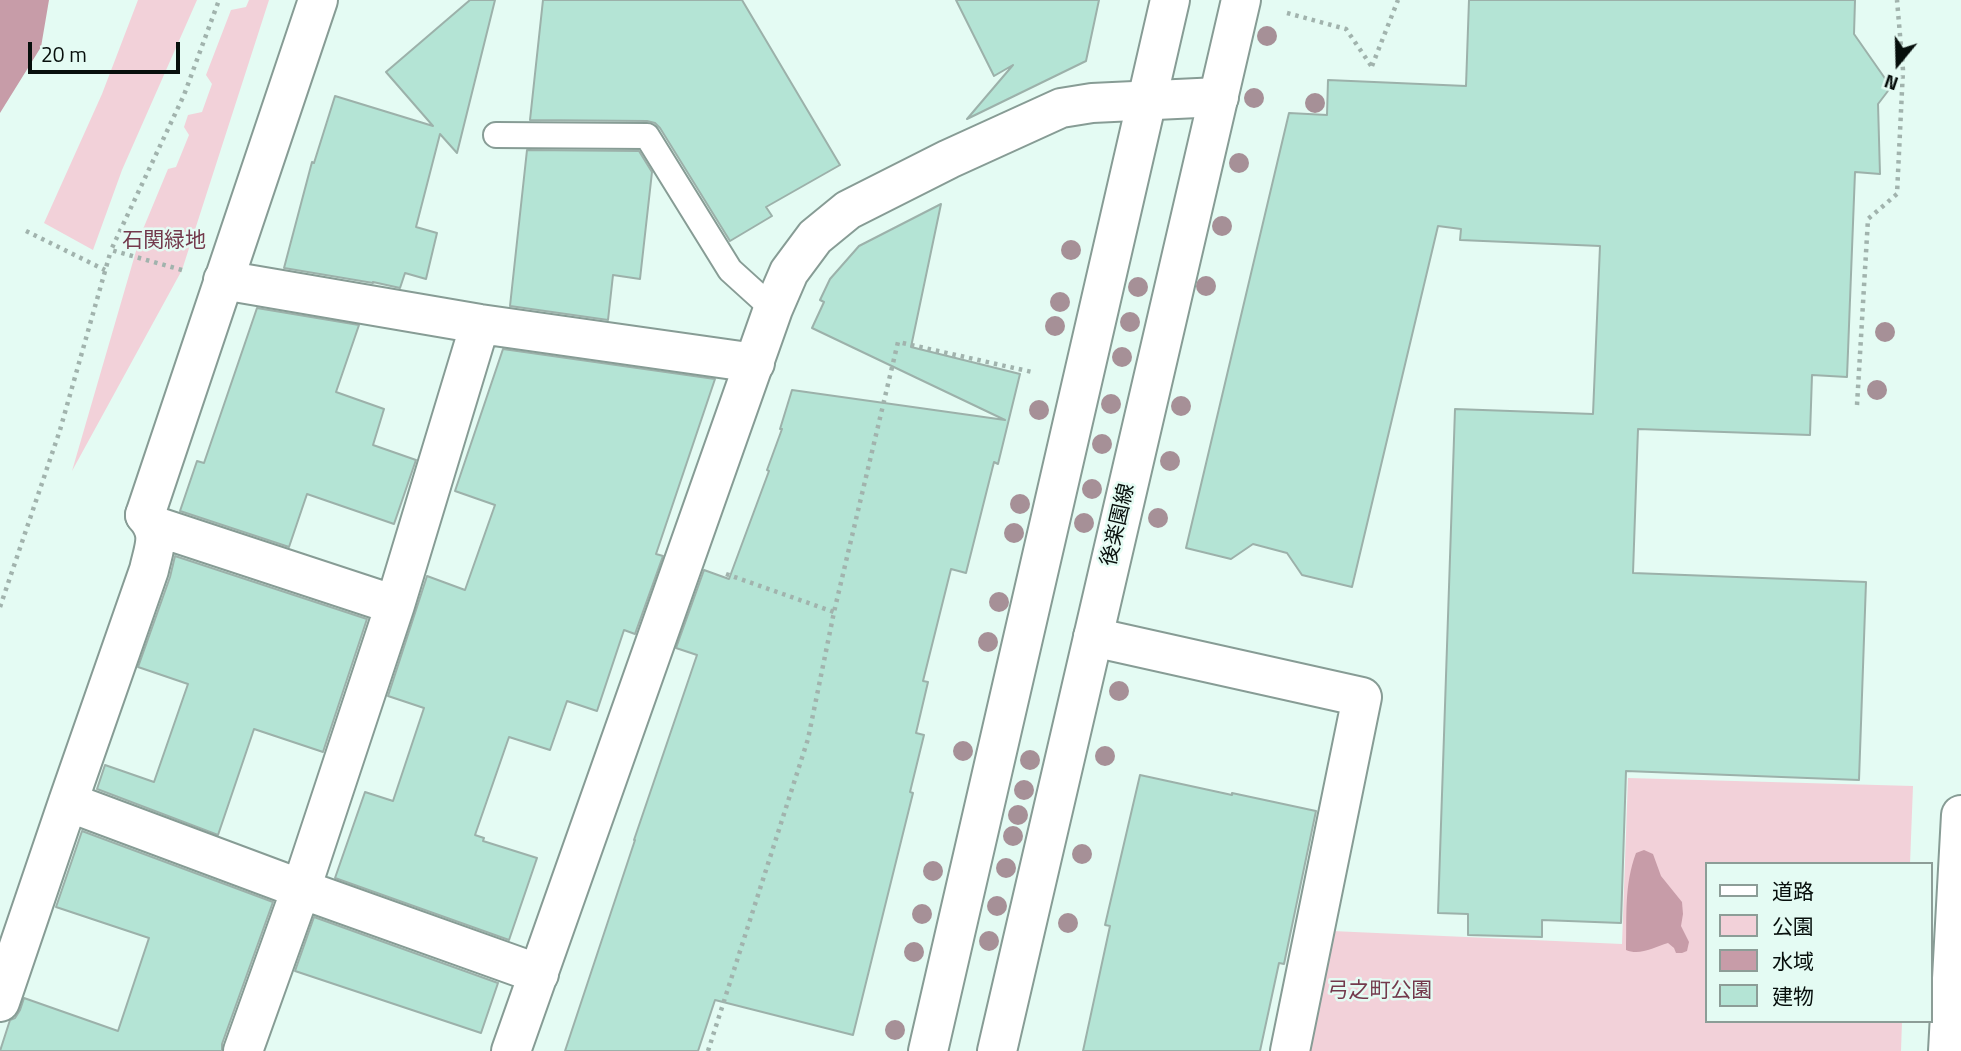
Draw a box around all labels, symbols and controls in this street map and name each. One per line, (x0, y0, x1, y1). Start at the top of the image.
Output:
scale bar (32, 28, 184, 72)
north arrow (1863, 28, 1933, 98)
text: 20 m (41, 38, 87, 70)
text: N (1880, 67, 1902, 99)
park label: 石関緑地 (122, 229, 206, 255)
street label: 後楽園線 (1097, 481, 1141, 569)
legend (1706, 862, 1933, 1023)
text: 道路 (1772, 875, 1814, 907)
text: 公園 (1772, 910, 1814, 942)
text: 水域 (1772, 945, 1814, 977)
park label: 弓之町公園 (1328, 979, 1432, 1005)
text: 建物 (1772, 980, 1814, 1012)

